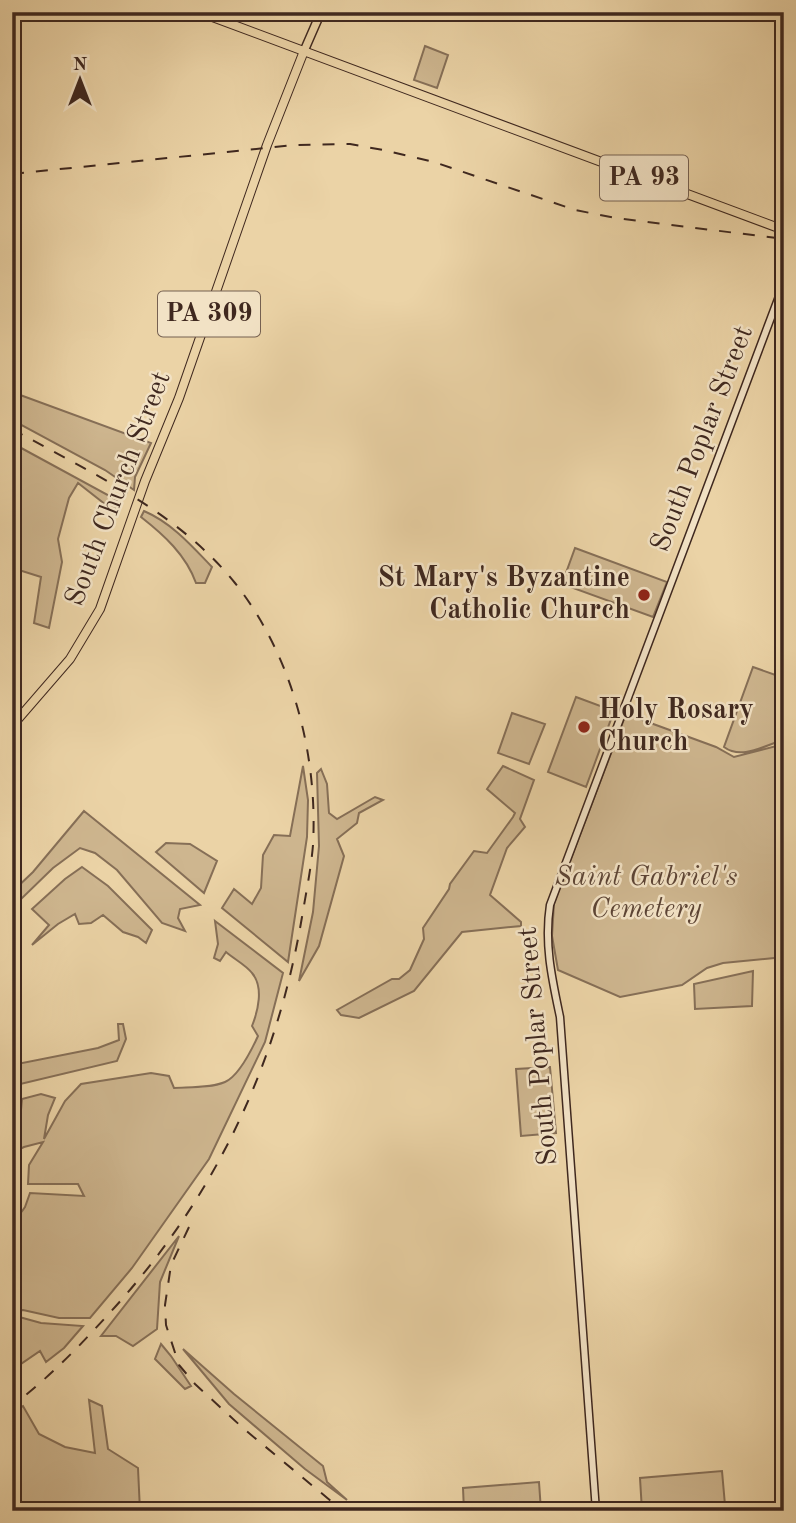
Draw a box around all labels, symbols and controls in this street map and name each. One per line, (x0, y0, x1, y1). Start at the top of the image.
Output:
north arrow (46, 46, 116, 116)
text: N (73, 56, 88, 75)
road number: PA 93 (600, 155, 688, 200)
road number: PA 309 (158, 292, 260, 336)
street label: South Poplar Street (647, 322, 759, 556)
street label: South Church Street (61, 368, 177, 610)
place label: St Mary's Byzantine Catholic Church (378, 565, 630, 625)
marker: St Mary's Byzantine Catholic Church (636, 587, 652, 603)
place label: Holy Rosary Church (598, 697, 754, 757)
marker: Holy Rosary Church (576, 719, 592, 735)
park label: Saint Gabriel's Cemetery (554, 864, 738, 924)
street label: South Poplar Street (515, 925, 563, 1167)

